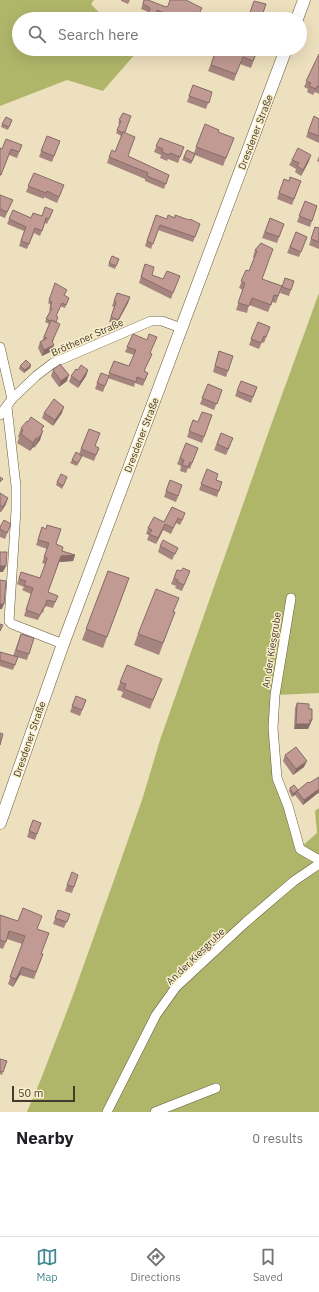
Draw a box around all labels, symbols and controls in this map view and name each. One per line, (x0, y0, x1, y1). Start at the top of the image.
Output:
search box (12, 12, 307, 56)
icon: search (26, 23, 48, 45)
text: Search here (58, 25, 138, 44)
street label: Dresdener Straße (235, 92, 276, 172)
street label: Bröthener Straße (49, 315, 126, 359)
street label: Dresdener Straße (121, 395, 162, 475)
street label: An der Kiesgrube (259, 611, 284, 689)
street label: Dresdener Straße (10, 699, 49, 779)
street label: An der Kiesgrube (163, 925, 228, 988)
scale bar (12, 1084, 75, 1103)
text: 50 m (18, 1086, 43, 1100)
text: Nearby (16, 1127, 74, 1149)
text: 0 results (252, 1130, 303, 1147)
tab: Map (36, 1246, 58, 1284)
tab: Directions (130, 1246, 181, 1284)
tab: Saved (253, 1246, 283, 1284)

